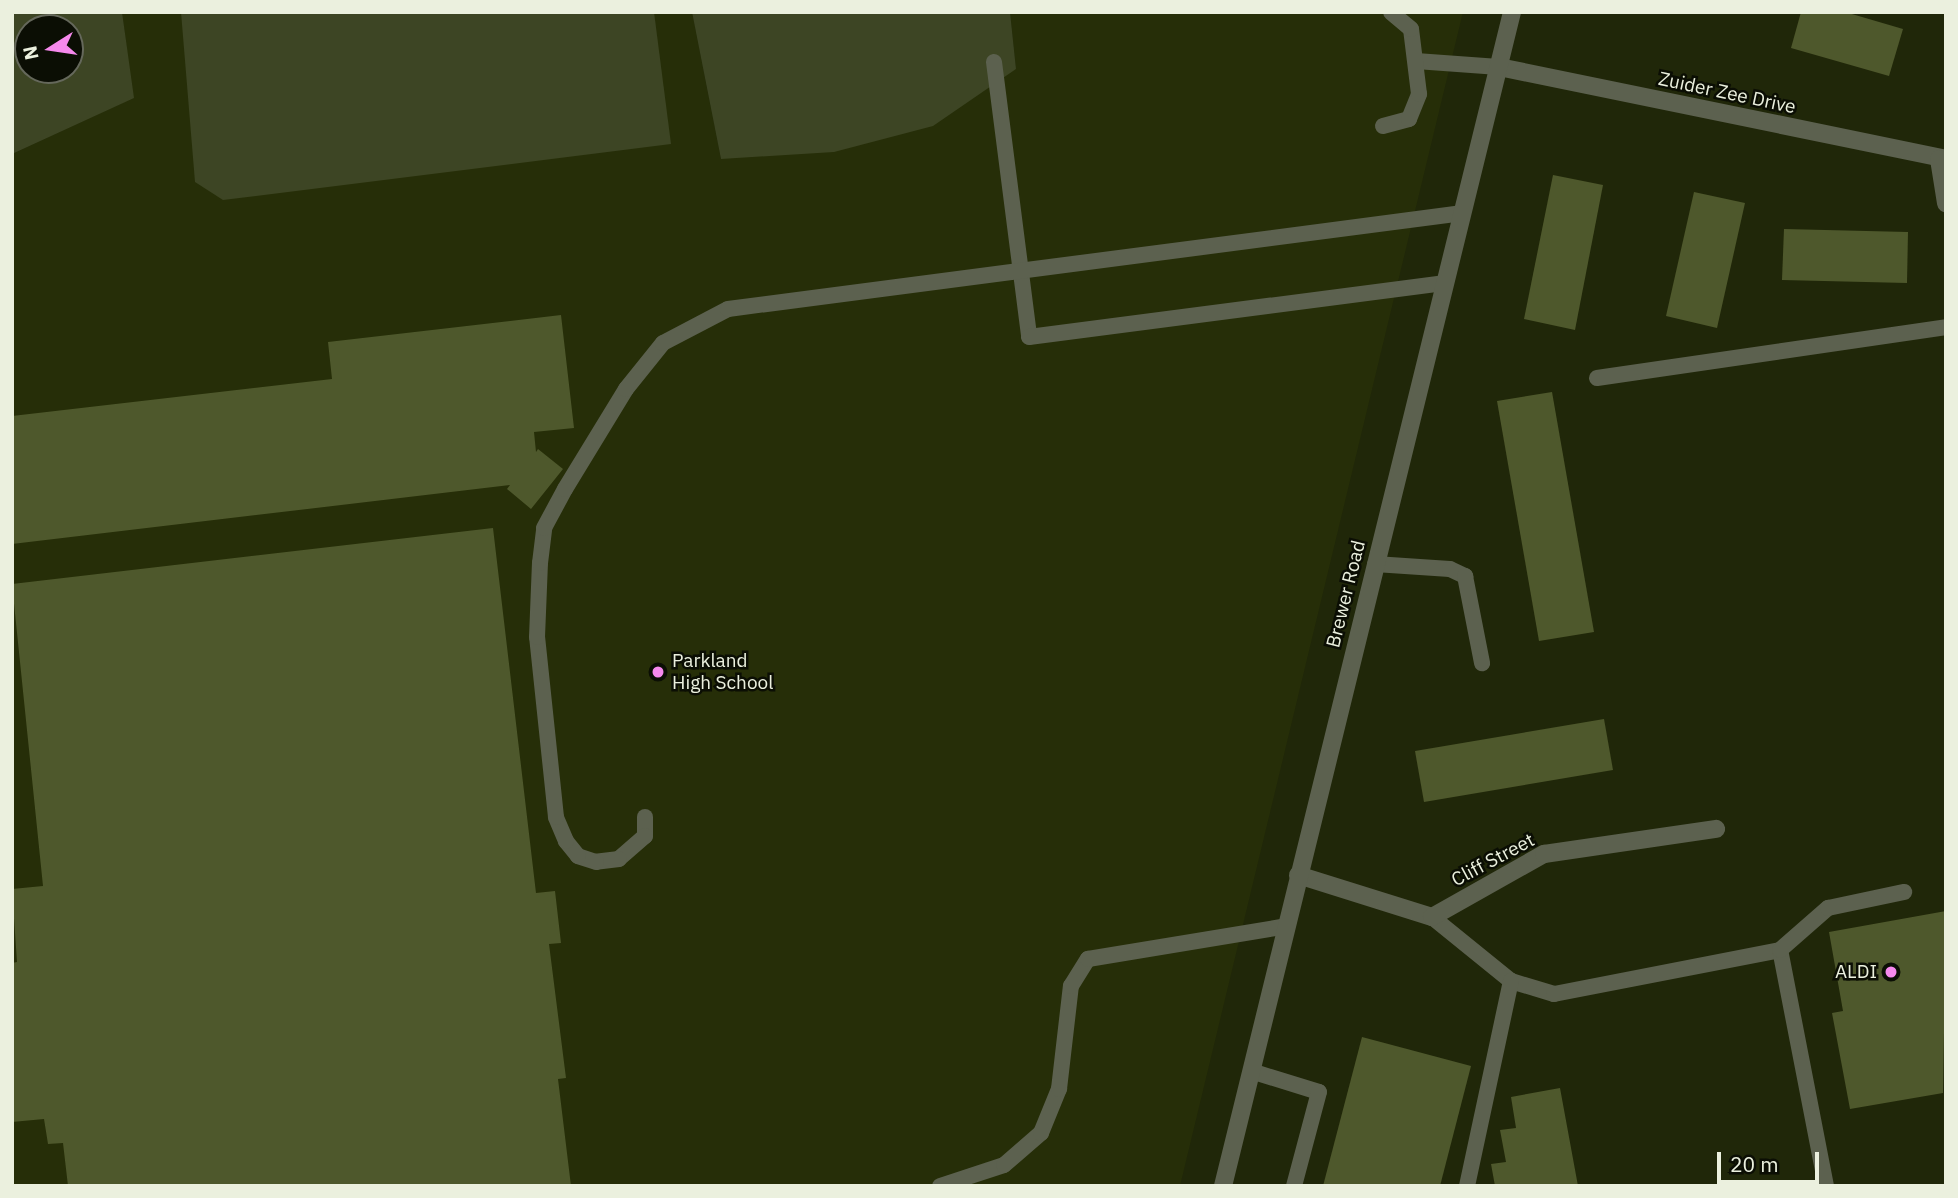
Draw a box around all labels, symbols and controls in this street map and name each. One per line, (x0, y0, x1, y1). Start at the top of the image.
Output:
north arrow (14, 14, 84, 84)
text: N (17, 44, 44, 62)
street label: Zuider Zee Drive (1656, 67, 1798, 119)
street label: Brewer Road (1322, 538, 1370, 650)
place label: Parkland High School (672, 650, 773, 694)
marker: Parkland High School (650, 664, 666, 680)
street label: Cliff Street (1448, 829, 1538, 891)
place label: ALDI (1835, 961, 1877, 983)
marker: ALDI (1883, 964, 1899, 980)
scale bar (1720, 1138, 1822, 1182)
text: 20 m (1730, 1150, 1779, 1178)

